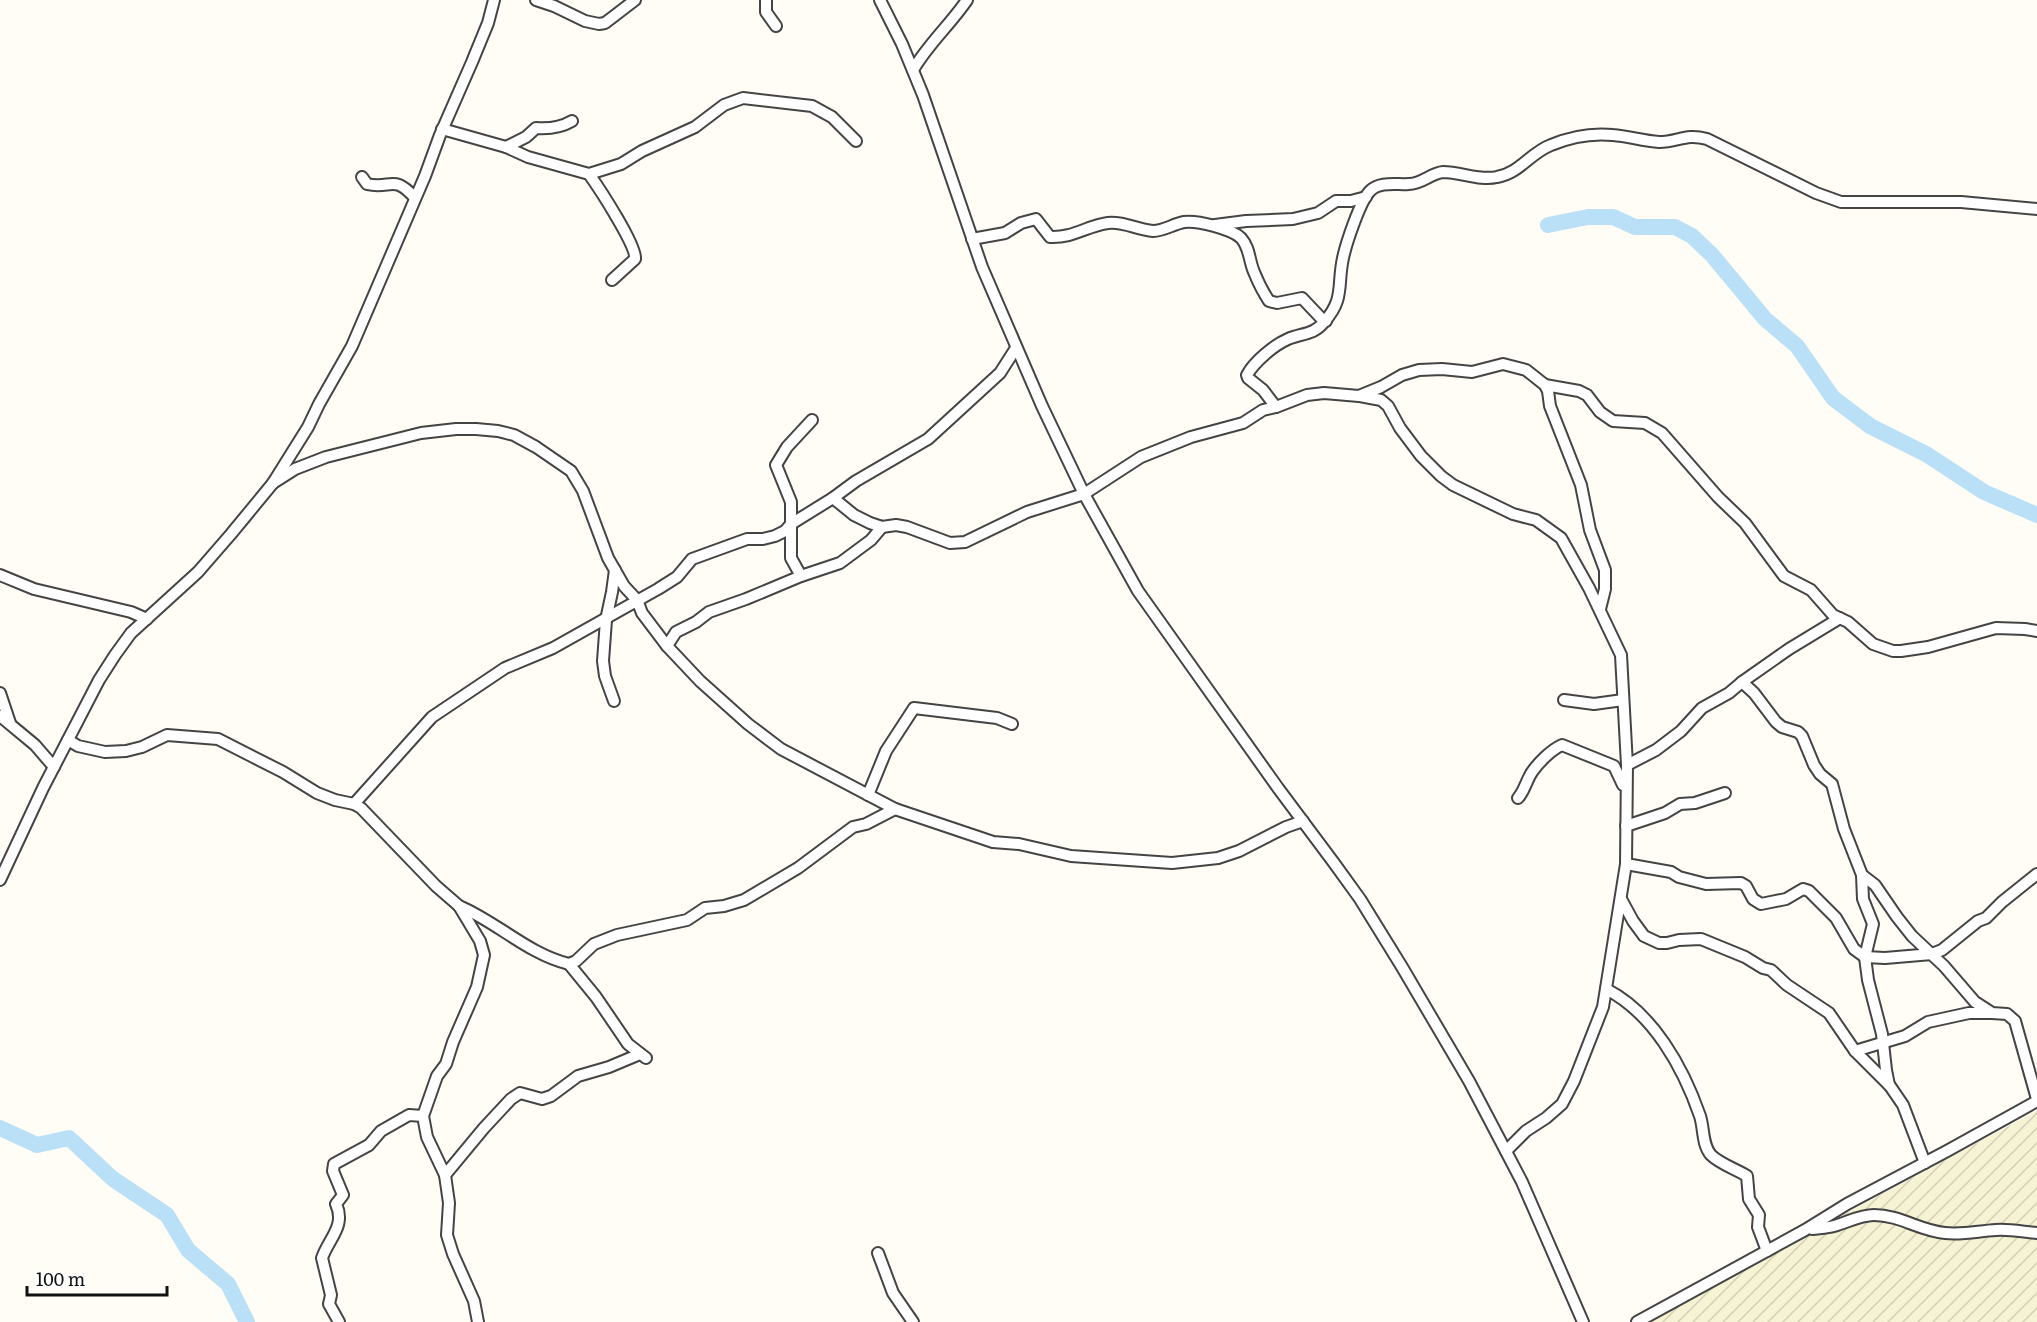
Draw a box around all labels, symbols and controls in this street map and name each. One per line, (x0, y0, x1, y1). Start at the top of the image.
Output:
scale bar (27, 1259, 166, 1297)
text: 100 m (36, 1265, 85, 1292)

